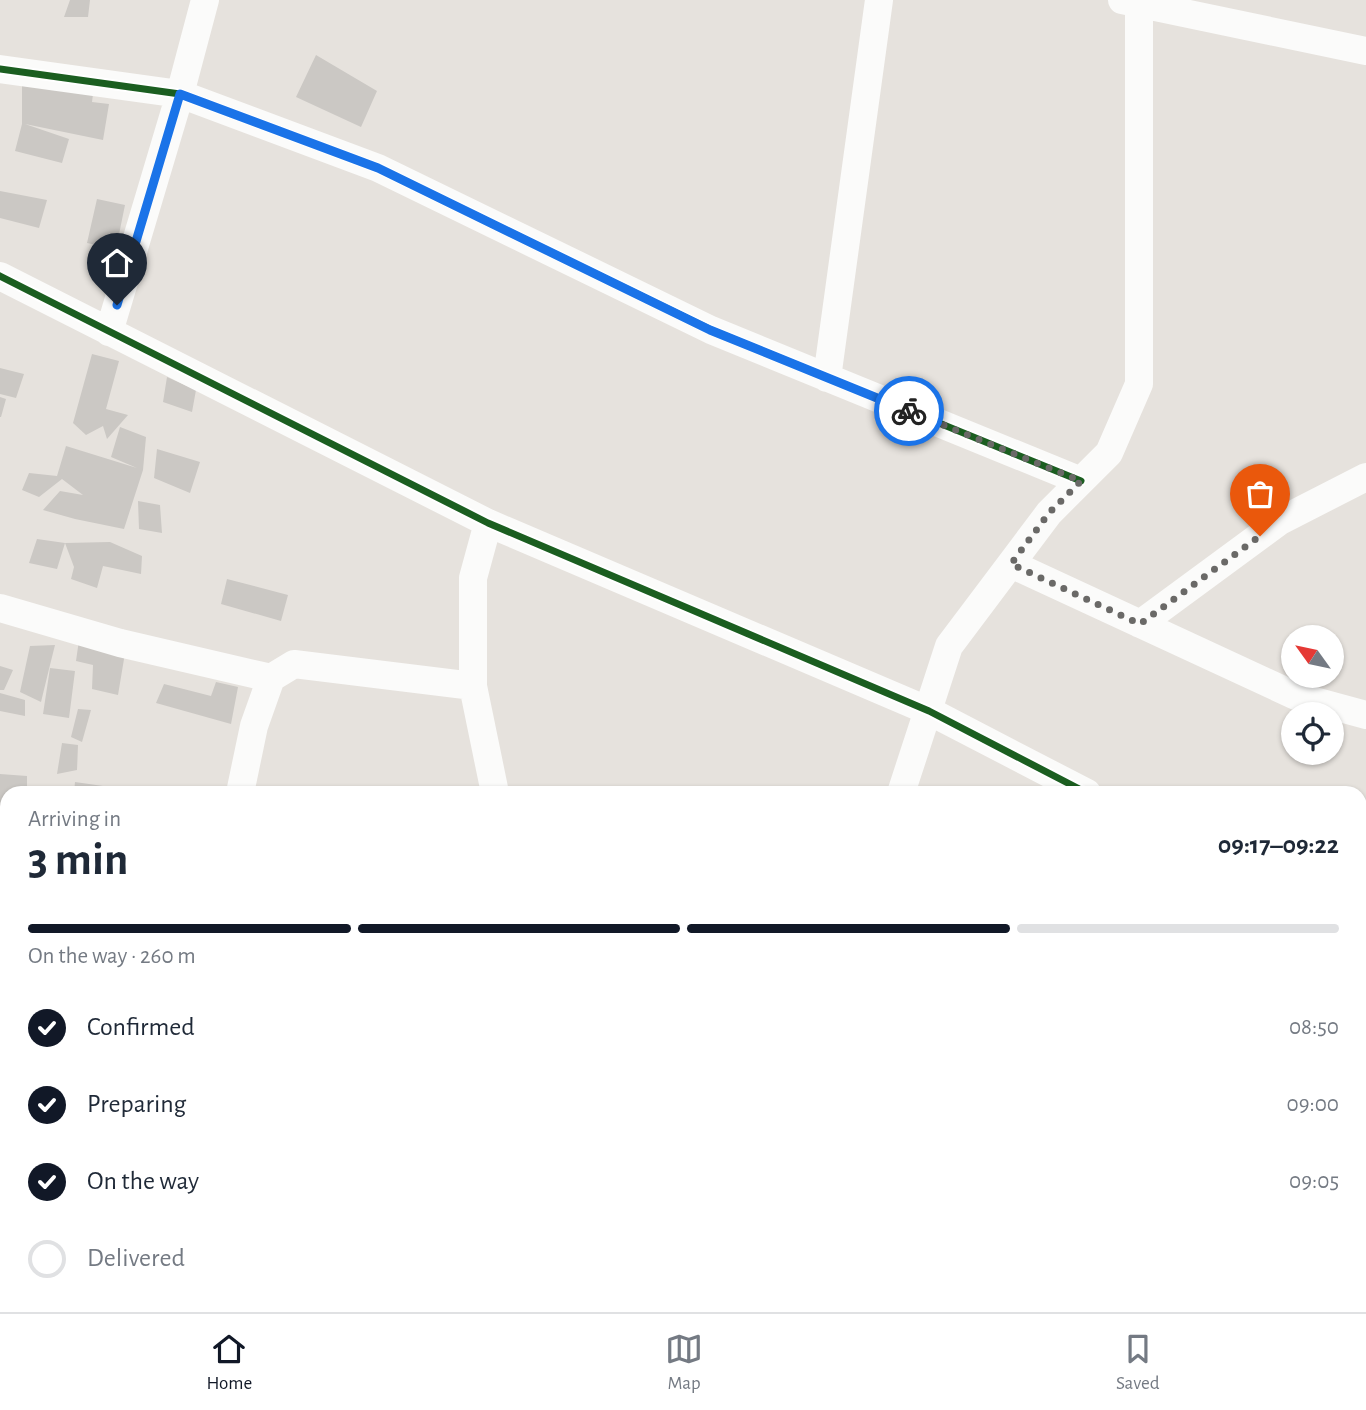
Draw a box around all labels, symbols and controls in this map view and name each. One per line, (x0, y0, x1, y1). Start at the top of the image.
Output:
pin (87, 233, 147, 305)
icon: home (98, 244, 136, 282)
courier (874, 376, 944, 446)
icon: bike (890, 392, 928, 430)
pin (1230, 464, 1290, 536)
icon: bag (1241, 475, 1279, 513)
north arrow (1281, 625, 1344, 688)
map controls (1281, 625, 1344, 765)
button: locate (1281, 702, 1344, 765)
text: Arriving in (28, 808, 121, 831)
text: 09:17–09:22 (1218, 832, 1339, 858)
text: 3 min (28, 837, 128, 883)
text: On the way · 260 m (28, 945, 196, 968)
icon: check (28, 1009, 66, 1047)
text: Confirmed (87, 1014, 195, 1040)
text: 08:50 (1289, 1016, 1339, 1039)
icon: check (28, 1086, 66, 1124)
text: Preparing (87, 1091, 186, 1117)
text: 09:00 (1286, 1093, 1339, 1116)
icon: check (28, 1163, 66, 1201)
text: On the way (87, 1168, 199, 1194)
text: 09:05 (1289, 1170, 1339, 1193)
text: Delivered (87, 1245, 185, 1271)
tab: Home (206, 1330, 252, 1395)
tab: Map (665, 1330, 703, 1395)
tab: Saved (1116, 1330, 1160, 1395)

